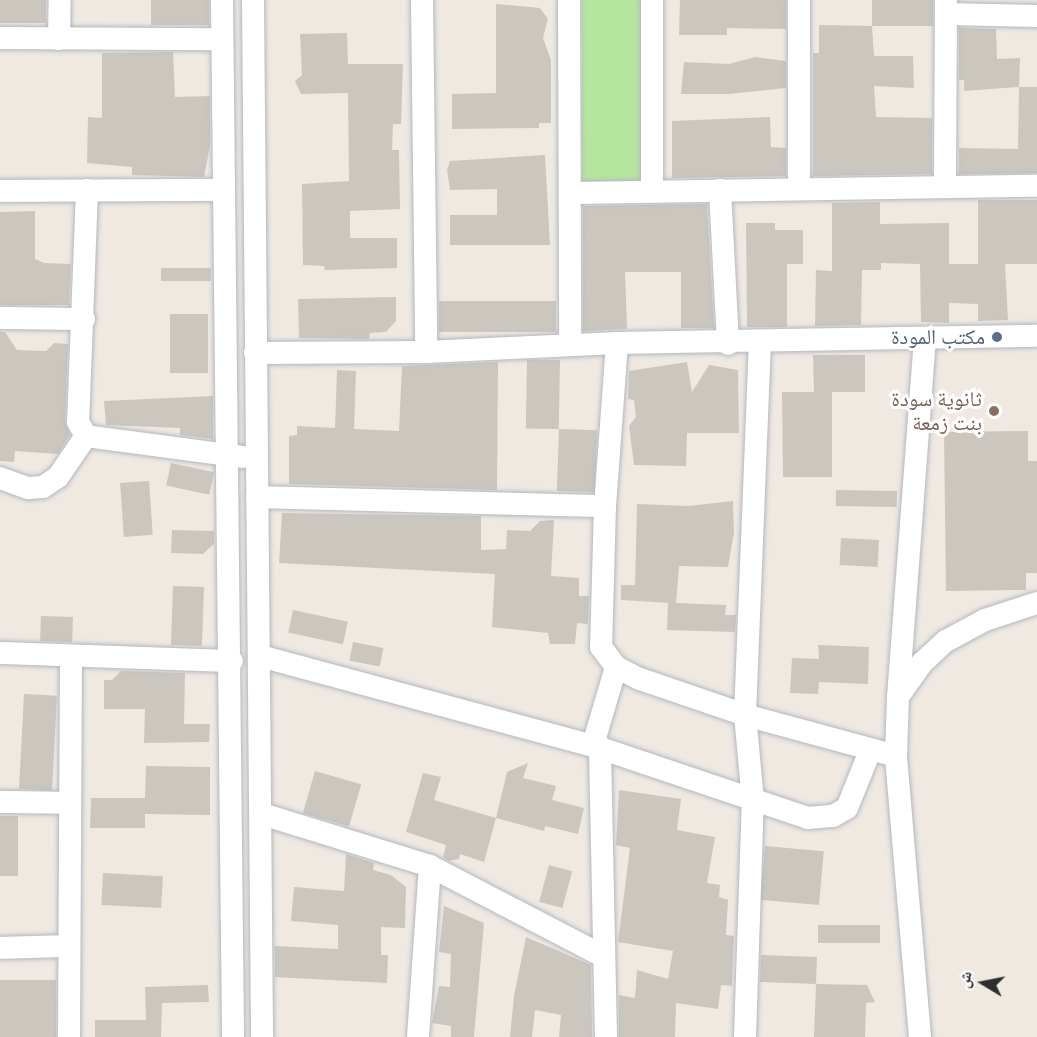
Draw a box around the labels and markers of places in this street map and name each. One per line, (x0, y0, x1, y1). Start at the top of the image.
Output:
place label: مكتب المودة (891, 324, 985, 350)
marker: مكتب المودة (990, 330, 1004, 344)
place label: ثانوية سودة بنت زمعة (891, 386, 982, 436)
marker: ثانوية سودة بنت زمعة (987, 404, 1001, 418)

